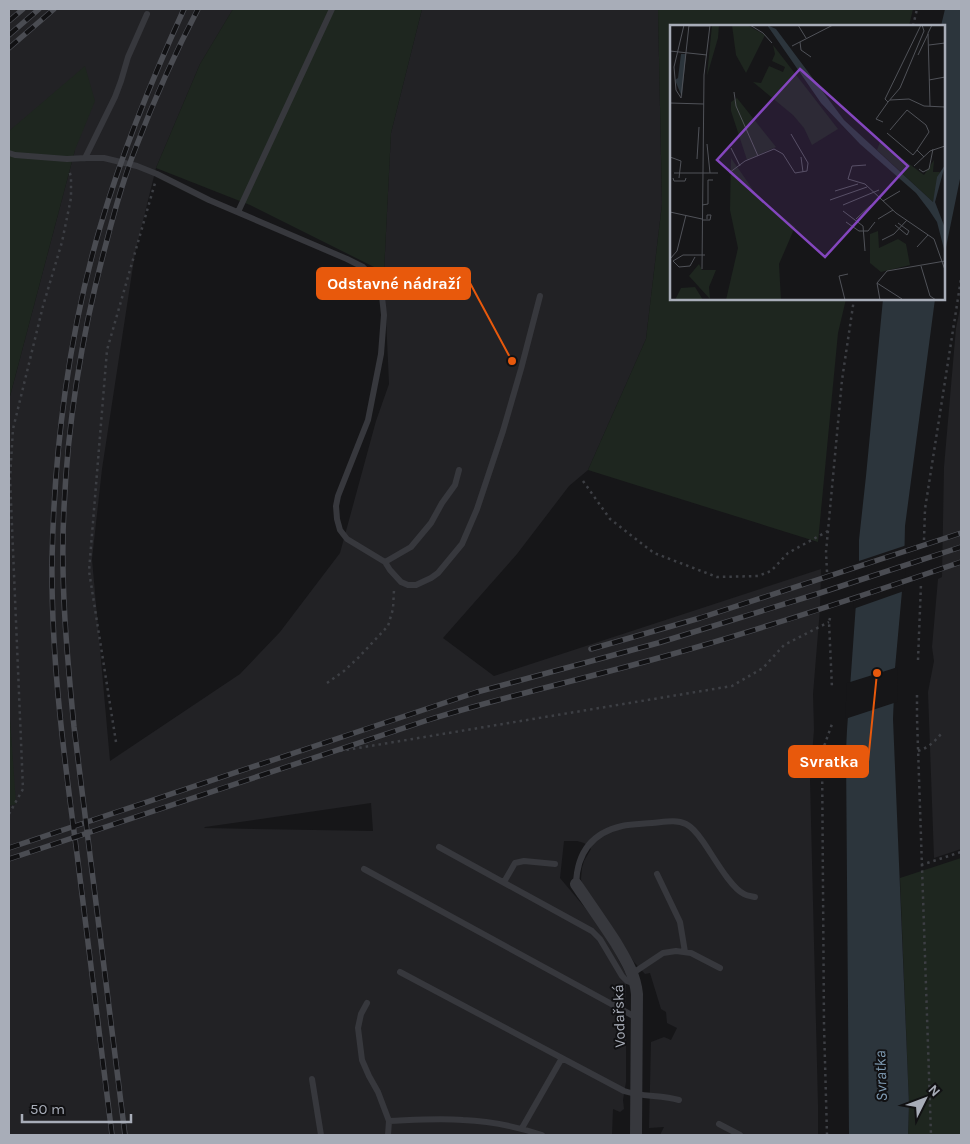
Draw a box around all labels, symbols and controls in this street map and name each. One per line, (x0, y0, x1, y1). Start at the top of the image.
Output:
inset map (670, 25, 945, 300)
callout: Odstavné nádraží (317, 268, 470, 299)
text: Odstavné nádraží (327, 274, 462, 293)
callout: Svratka (789, 746, 868, 777)
text: Svratka (799, 752, 859, 771)
street label: Vodařská (609, 984, 629, 1048)
water label: Svratka (870, 1050, 891, 1102)
north arrow (900, 1074, 950, 1124)
text: N (925, 1081, 944, 1100)
scale bar (22, 1092, 131, 1124)
text: 50 m (30, 1100, 65, 1118)

